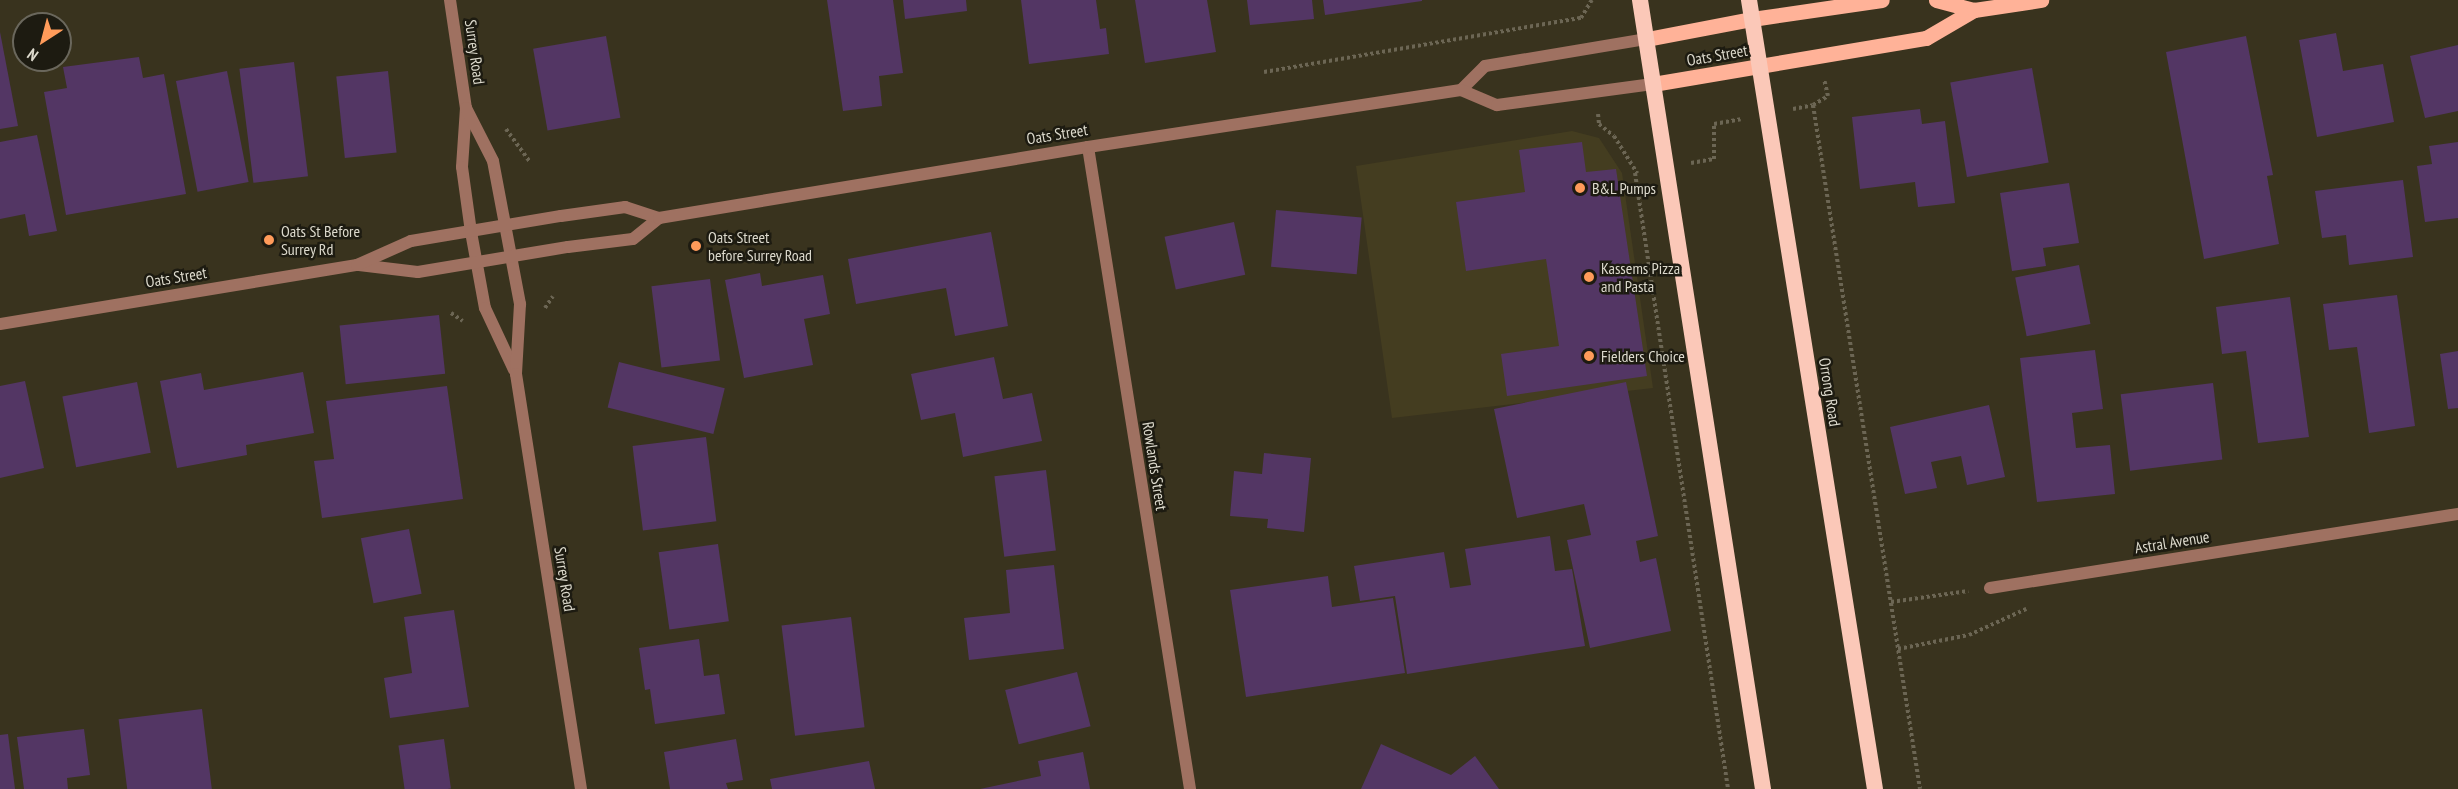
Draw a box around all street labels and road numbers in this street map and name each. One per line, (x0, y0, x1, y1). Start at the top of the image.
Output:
street label: Surrey Road (461, 18, 489, 86)
street label: Oats Street (1685, 40, 1749, 70)
street label: Oats Street (1025, 120, 1089, 148)
street label: Oats Street (144, 263, 208, 291)
street label: Orrong Road (1815, 356, 1845, 428)
street label: Rowlands Street (1139, 420, 1171, 512)
street label: Astral Avenue (2133, 527, 2211, 557)
street label: Surrey Road (550, 545, 580, 613)

